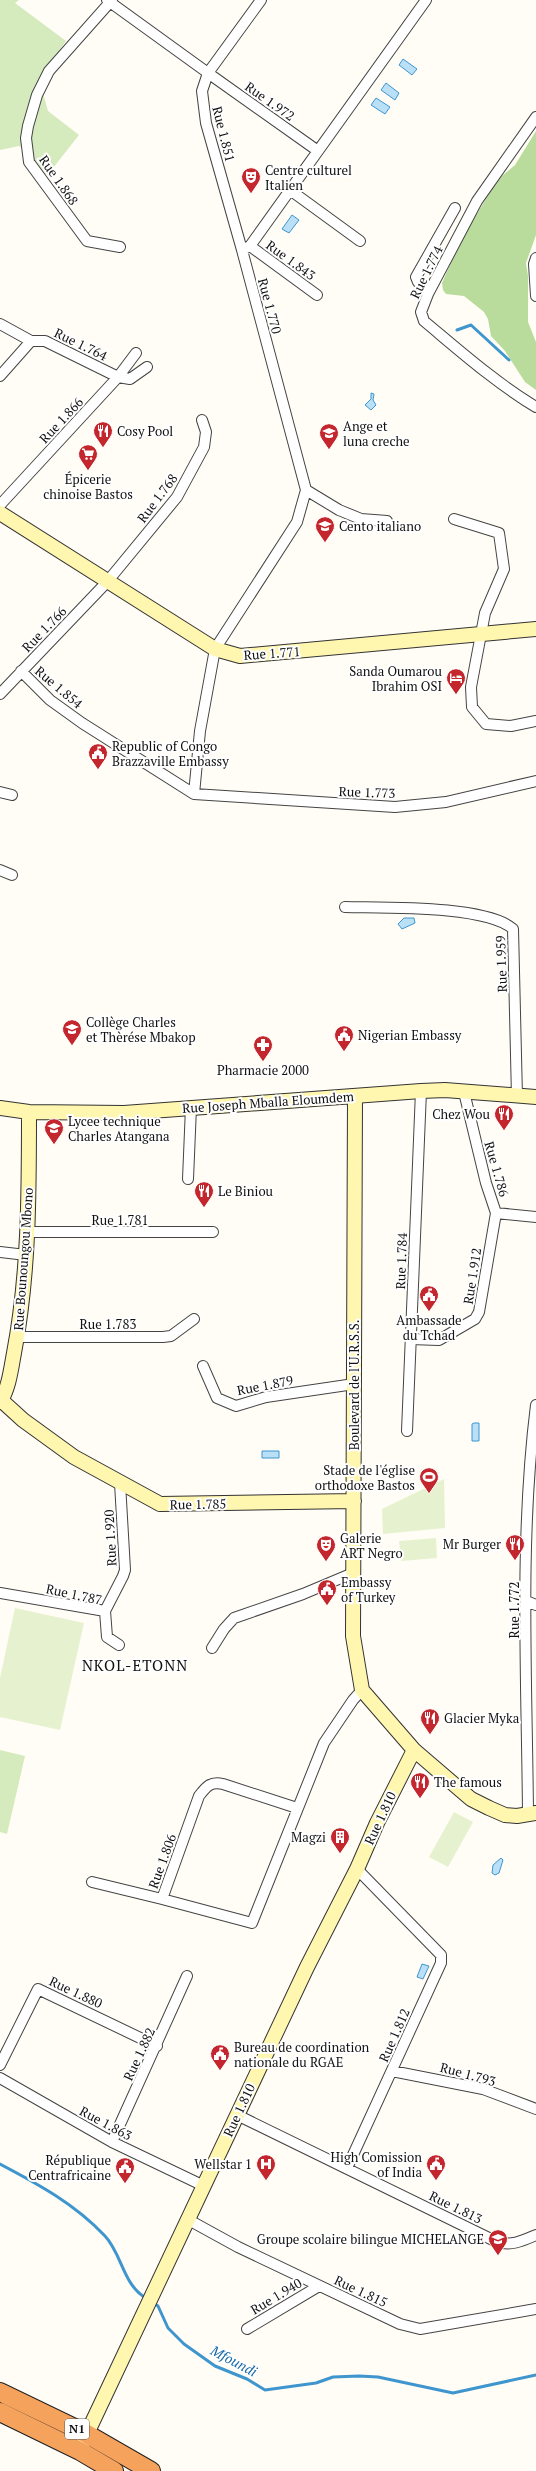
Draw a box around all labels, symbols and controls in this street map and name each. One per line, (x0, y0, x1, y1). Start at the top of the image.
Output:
street label: Rue 1.972 (242, 77, 298, 125)
street label: Rue 1.851 (208, 104, 240, 164)
street label: Rue 1.868 (35, 152, 83, 208)
place label: Centre culturel Italien (265, 161, 352, 194)
theatre icon: Centre culturel Italien (240, 166, 262, 194)
street label: Rue 1.843 (263, 236, 319, 284)
street label: Rue 1.774 (405, 242, 447, 301)
street label: Rue 1.770 (254, 276, 286, 336)
street label: Rue 1.764 (52, 323, 111, 365)
street label: Rue 1.866 (35, 393, 87, 447)
place label: Ange et luna creche (343, 417, 410, 450)
restaurant icon: Cosy Pool (92, 420, 114, 448)
place label: Cosy Pool (117, 422, 173, 440)
school or university icon: Ange et luna creche (318, 422, 340, 450)
supermarket icon: Épicerie chinoise Bastos (77, 443, 99, 471)
place label: Épicerie chinoise Bastos (43, 470, 133, 503)
street label: Rue 1.768 (133, 470, 181, 526)
school or university icon: Cento italiano (314, 515, 336, 543)
place label: Cento italiano (339, 517, 421, 535)
street label: Rue 1.766 (18, 602, 70, 656)
street label: Rue 1.771 (243, 642, 301, 664)
street label: Rue 1.854 (31, 662, 87, 712)
place label: Sanda Oumarou Ibrahim OSI (349, 662, 443, 695)
hotel icon: Sanda Oumarou Ibrahim OSI (445, 667, 467, 695)
place label: Republic of Congo Brazzaville Embassy (112, 737, 229, 770)
public building icon: Republic of Congo Brazzaville Embassy (87, 742, 109, 770)
street label: Rue 1.773 (338, 782, 396, 802)
street label: Rue 1.959 (491, 935, 511, 993)
place label: Collège Charles et Thèrése Mbakop (86, 1013, 196, 1046)
school or university icon: Collège Charles et Thèrése Mbakop (61, 1018, 83, 1046)
public building icon: Nigerian Embassy (333, 1024, 355, 1052)
place label: Nigerian Embassy (358, 1026, 462, 1044)
pharmacy icon: Pharmacie 2000 (252, 1034, 274, 1062)
place label: Pharmacie 2000 (217, 1061, 309, 1079)
street label: Rue Joseph Mballa Eloumdem (181, 1087, 355, 1117)
restaurant icon: Chez Wou (493, 1103, 515, 1131)
place label: Chez Wou (432, 1105, 491, 1123)
place label: Lycee technique Charles Atangana (68, 1112, 170, 1145)
school or university icon: Lycee technique Charles Atangana (43, 1117, 65, 1145)
street label: Rue 1.786 (481, 1139, 513, 1199)
restaurant icon: Le Biniou (193, 1180, 215, 1208)
place label: Le Biniou (218, 1182, 274, 1200)
street label: Rue Bounoungou Mbono (9, 1187, 37, 1331)
street label: Rue 1.781 (92, 1211, 148, 1229)
street label: Rue 1.784 (391, 1232, 411, 1290)
street label: Rue 1.912 (459, 1247, 485, 1305)
public building icon: Ambassade du Tchad (418, 1284, 440, 1312)
place label: Ambassade du Tchad (396, 1311, 462, 1344)
street label: Rue 1.783 (80, 1315, 136, 1333)
street label: Boulevard de l'U.R.S.S. (345, 1320, 363, 1450)
street label: Rue 1.879 (235, 1371, 295, 1399)
place label: Stade de l'église orthodoxe Bastos (315, 1461, 415, 1494)
sports icon: Stade de l'église orthodoxe Bastos (418, 1466, 440, 1494)
street label: Rue 1.785 (169, 1495, 227, 1513)
street label: Rue 1.920 (100, 1509, 120, 1567)
place label: Galerie ART Negro (340, 1529, 403, 1562)
restaurant icon: Mr Burger (504, 1533, 526, 1561)
theatre icon: Galerie ART Negro (315, 1534, 337, 1562)
place label: Mr Burger (443, 1535, 501, 1553)
place label: Embassy of Turkey (341, 1573, 396, 1606)
public building icon: Embassy of Turkey (316, 1578, 338, 1606)
street label: Rue 1.787 (44, 1579, 104, 1609)
street label: Rue 1.772 (505, 1582, 523, 1638)
district label: NKOL-ETONN (82, 1655, 188, 1675)
restaurant icon: Glacier Myka (419, 1707, 441, 1735)
place label: Glacier Myka (444, 1709, 520, 1727)
restaurant icon: The famous (409, 1771, 431, 1799)
place label: The famous (434, 1773, 502, 1791)
street label: Rue 1.810 (360, 1788, 400, 1848)
building icon: Magzi (329, 1826, 351, 1854)
place label: Magzi (291, 1828, 326, 1846)
street label: Rue 1.806 (144, 1831, 180, 1891)
street label: Rue 1.880 (46, 1972, 106, 2012)
street label: Rue 1.812 (374, 2005, 414, 2065)
street label: Rue 1.882 (119, 2024, 159, 2084)
place label: Bureau de coordination nationale du RGAE (234, 2038, 370, 2071)
public building icon: Bureau de coordination nationale du RGAE (209, 2043, 231, 2071)
street label: Rue 1.793 (438, 2058, 498, 2090)
street label: Rue 1.810 (219, 2080, 259, 2140)
street label: Rue 1.863 (77, 2102, 135, 2144)
place label: High Comission of India (331, 2148, 422, 2181)
place label: République Centrafricaine (28, 2151, 111, 2184)
hospital icon: Wellstar 1 (255, 2153, 277, 2181)
public building icon: High Comission of India (425, 2153, 447, 2181)
place label: Wellstar 1 (194, 2155, 252, 2173)
public building icon: République Centrafricaine (114, 2156, 136, 2184)
street label: Rue 1.813 (427, 2186, 486, 2228)
school or university icon: Groupe scolaire bilingue MICHELANGE (487, 2228, 509, 2256)
place label: Groupe scolaire bilingue MICHELANGE (257, 2230, 484, 2248)
street label: Rue 1.815 (331, 2271, 391, 2311)
street label: Rue 1.940 (247, 2274, 305, 2318)
water label: Mfoundi (207, 2340, 261, 2381)
road number: N1 (65, 2419, 89, 2439)

